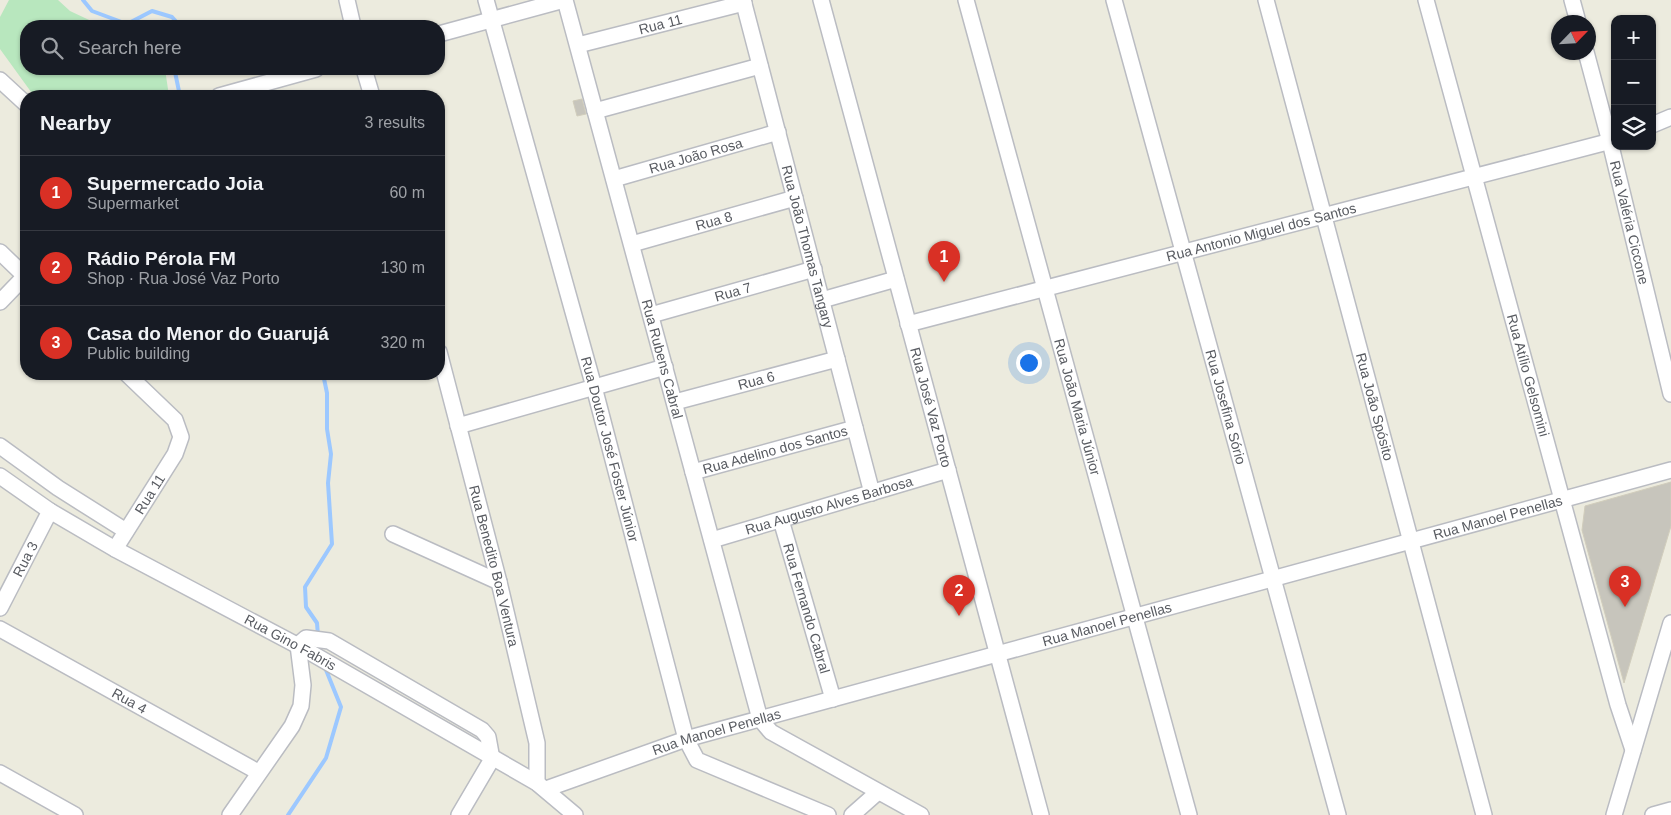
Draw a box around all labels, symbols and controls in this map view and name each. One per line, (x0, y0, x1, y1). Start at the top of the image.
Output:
street label: Rua 11 (637, 11, 684, 37)
north arrow (1551, 15, 1596, 60)
map controls (1611, 15, 1656, 150)
button: + (1611, 15, 1656, 60)
search box (20, 20, 445, 75)
icon: search (38, 34, 66, 62)
text: Search here (78, 37, 182, 58)
button: − (1611, 60, 1656, 105)
button: layers (1611, 105, 1656, 150)
text: Nearby (40, 111, 111, 134)
text: 3 results (365, 114, 425, 131)
street label: Rua João Rosa (647, 135, 745, 177)
street label: Rua Valéria Ciccone (1607, 159, 1652, 286)
street label: Rua João Thomas Tangary (779, 164, 837, 330)
text: Supermercado Joia (87, 173, 263, 194)
text: 1 (52, 184, 60, 201)
text: 60 m (389, 184, 425, 201)
text: Supermarket (87, 195, 179, 212)
street label: Rua Antonio Miguel dos Santos (1165, 200, 1358, 264)
street label: Rua 8 (694, 208, 734, 234)
pin: 1 (928, 241, 960, 282)
text: Rádio Pérola FM (87, 248, 236, 269)
text: 2 (52, 259, 60, 276)
text: 130 m (381, 259, 425, 276)
text: Shop · Rua José Vaz Porto (87, 270, 280, 287)
street label: Rua 7 (713, 279, 753, 305)
street label: Rua Rubens Cabral (639, 298, 686, 421)
street label: Rua Atílio Gelsomini (1504, 312, 1553, 438)
text: Casa do Menor do Guarujá (87, 323, 329, 344)
text: 3 (52, 334, 60, 351)
text: 320 m (381, 334, 425, 351)
street label: Rua João Maria Júnior (1051, 337, 1104, 477)
text: Public building (87, 345, 190, 362)
street label: Rua José Vaz Porto (907, 346, 955, 469)
street label: Rua Josefina Sório (1202, 348, 1249, 466)
your location (1016, 350, 1042, 376)
street label: Rua João Spósito (1353, 351, 1397, 462)
street label: Rua Doutor José Foster Júnior (578, 355, 642, 544)
street label: Rua 6 (736, 368, 777, 393)
street label: Rua Adelino dos Santos (701, 422, 849, 477)
street label: Rua 11 (131, 471, 168, 517)
street label: Rua Augusto Alves Barbosa (743, 473, 915, 538)
street label: Rua Benedito Boa Ventura (466, 484, 522, 649)
street label: Rua Manoel Penellas (1431, 492, 1564, 543)
street label: Rua 3 (10, 539, 41, 579)
street label: Rua Fernando Cabral (780, 541, 833, 675)
pin: 3 (1609, 566, 1641, 607)
pin: 2 (943, 575, 975, 616)
street label: Rua Manoel Penellas (1041, 599, 1173, 649)
street label: Rua Gino Fabris (242, 611, 339, 674)
street label: Rua 4 (109, 685, 150, 717)
street label: Rua Manoel Penellas (650, 705, 783, 758)

